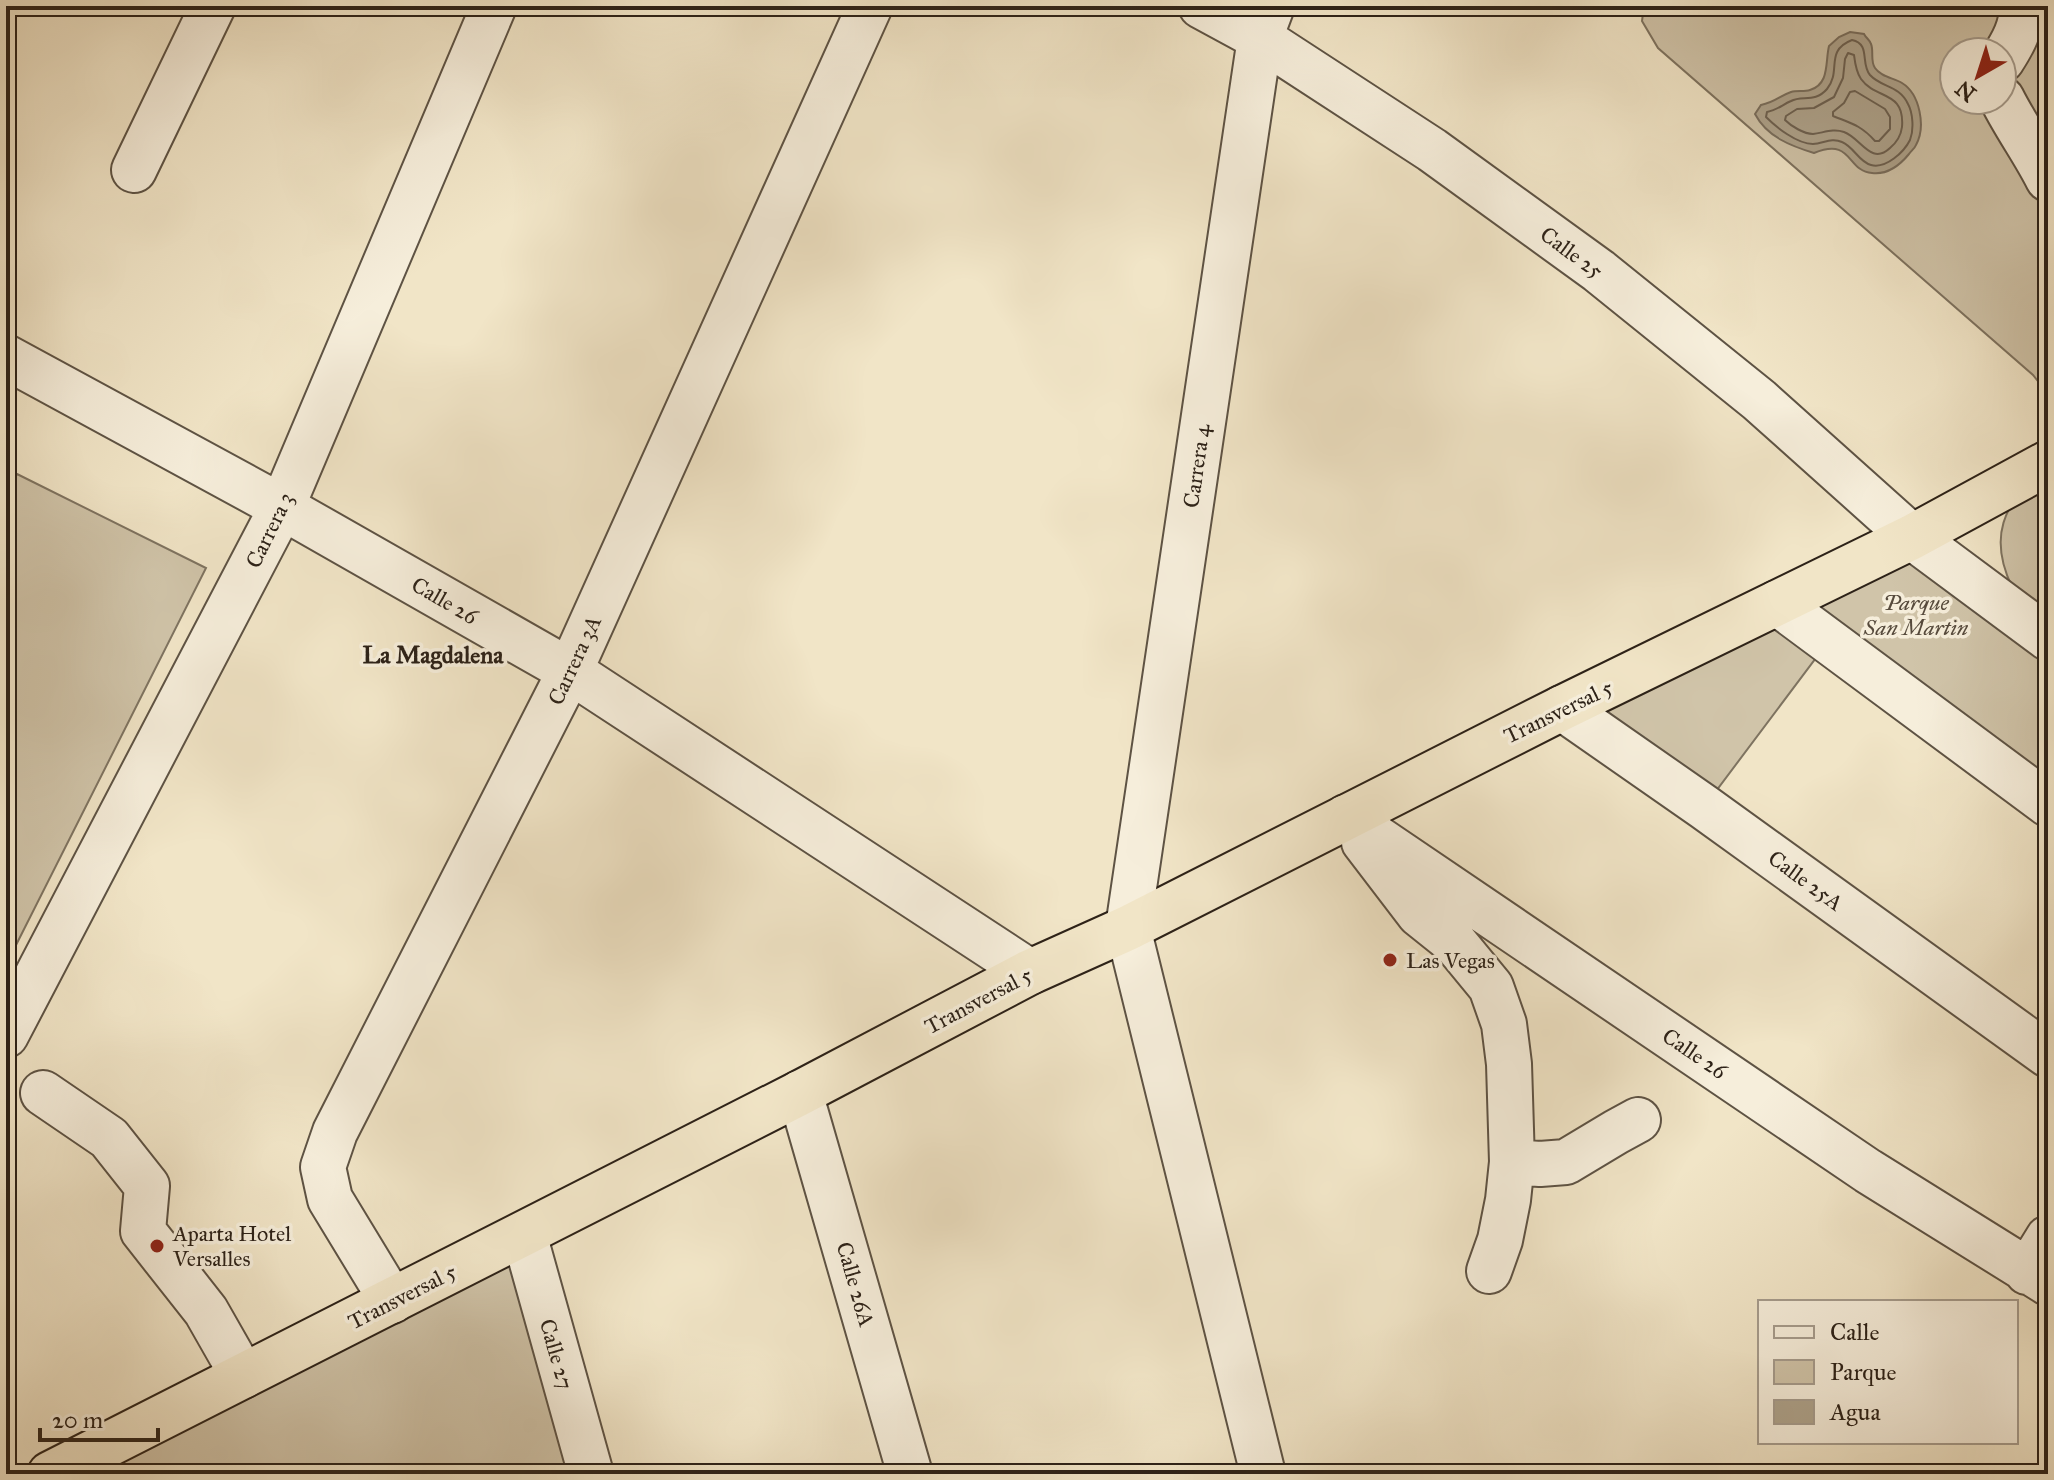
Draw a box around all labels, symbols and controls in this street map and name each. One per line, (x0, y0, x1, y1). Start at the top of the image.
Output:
north arrow (1938, 36, 2018, 116)
text: N (1950, 75, 1981, 108)
street label: Calle 25 (1535, 221, 1608, 284)
street label: Carrera 4 (1177, 422, 1216, 510)
street label: Carrera 3 (240, 488, 299, 572)
street label: Calle 26 (407, 571, 483, 631)
park label: Parque San Martin (1863, 589, 1969, 641)
street label: Carrera 3A (542, 611, 607, 709)
district label: La Magdalena (363, 640, 504, 670)
street label: Transversal 5 (1499, 673, 1617, 749)
street label: Calle 25A (1763, 844, 1848, 917)
place label: Las Vegas (1406, 947, 1495, 974)
marker: Las Vegas (1381, 951, 1399, 969)
street label: Transversal 5 (920, 961, 1037, 1040)
street label: Calle 26 (1657, 1022, 1733, 1085)
place label: Aparta Hotel Versalles (172, 1220, 291, 1272)
marker: Aparta Hotel Versalles (148, 1237, 166, 1255)
street label: Calle 26A (831, 1239, 881, 1330)
street label: Transversal 5 (344, 1258, 461, 1335)
legend (1758, 1300, 2018, 1444)
street label: Calle 27 (534, 1316, 579, 1392)
text: Calle (1830, 1317, 1879, 1347)
text: Parque (1830, 1357, 1897, 1387)
scale bar (40, 1392, 158, 1442)
text: Agua (1829, 1397, 1881, 1427)
text: 20 m (52, 1405, 103, 1435)

